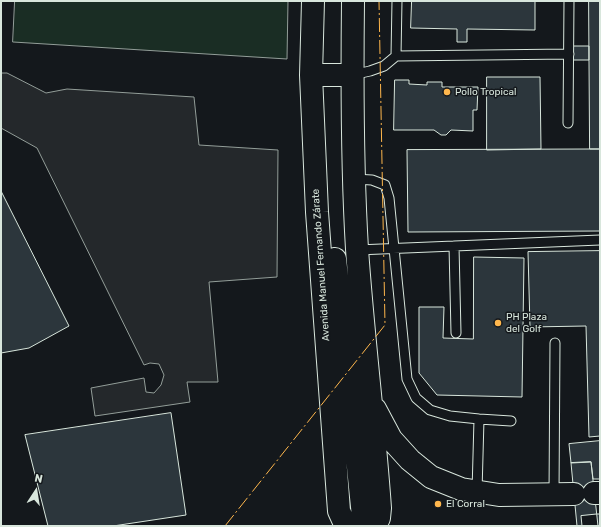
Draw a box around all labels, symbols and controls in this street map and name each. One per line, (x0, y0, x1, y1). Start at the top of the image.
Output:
place label: Pollo Tropical (455, 86, 516, 98)
marker: Pollo Tropical (442, 87, 452, 97)
street label: Avenida Manuel Fernando Zárate (310, 188, 332, 342)
place label: PH Plaza del Golf (506, 311, 547, 334)
marker: PH Plaza del Golf (493, 318, 503, 328)
north arrow (16, 471, 56, 511)
text: N (33, 472, 44, 486)
place label: El Corral (446, 498, 485, 510)
marker: El Corral (433, 499, 443, 509)

